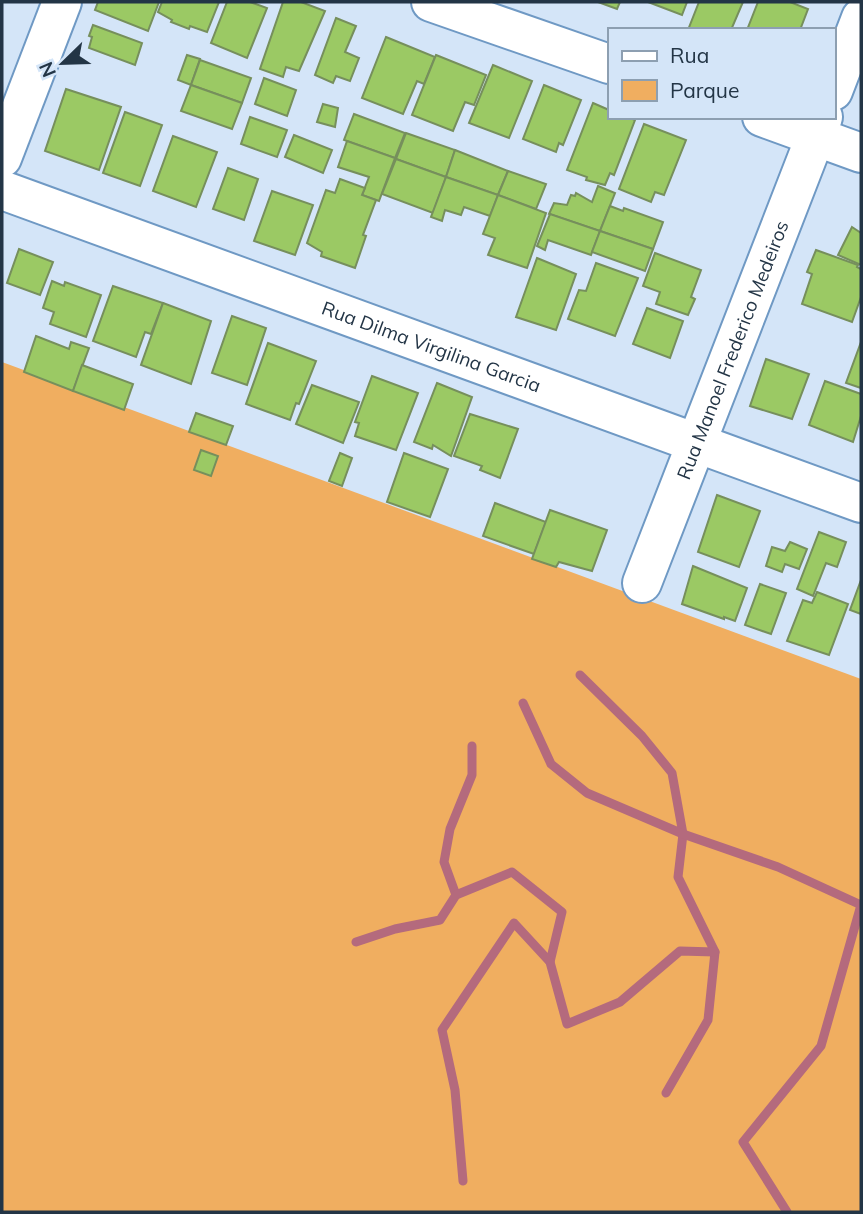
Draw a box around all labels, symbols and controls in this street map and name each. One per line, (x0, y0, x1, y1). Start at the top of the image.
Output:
north arrow (28, 28, 98, 98)
legend (608, 28, 835, 119)
text: Rua (670, 42, 709, 68)
text: N (34, 58, 61, 81)
text: Parque (670, 77, 739, 103)
street label: Rua Manoel Frederico Medeiros (671, 217, 794, 483)
street label: Rua Dilma Virgilina Garcia (319, 296, 544, 397)

